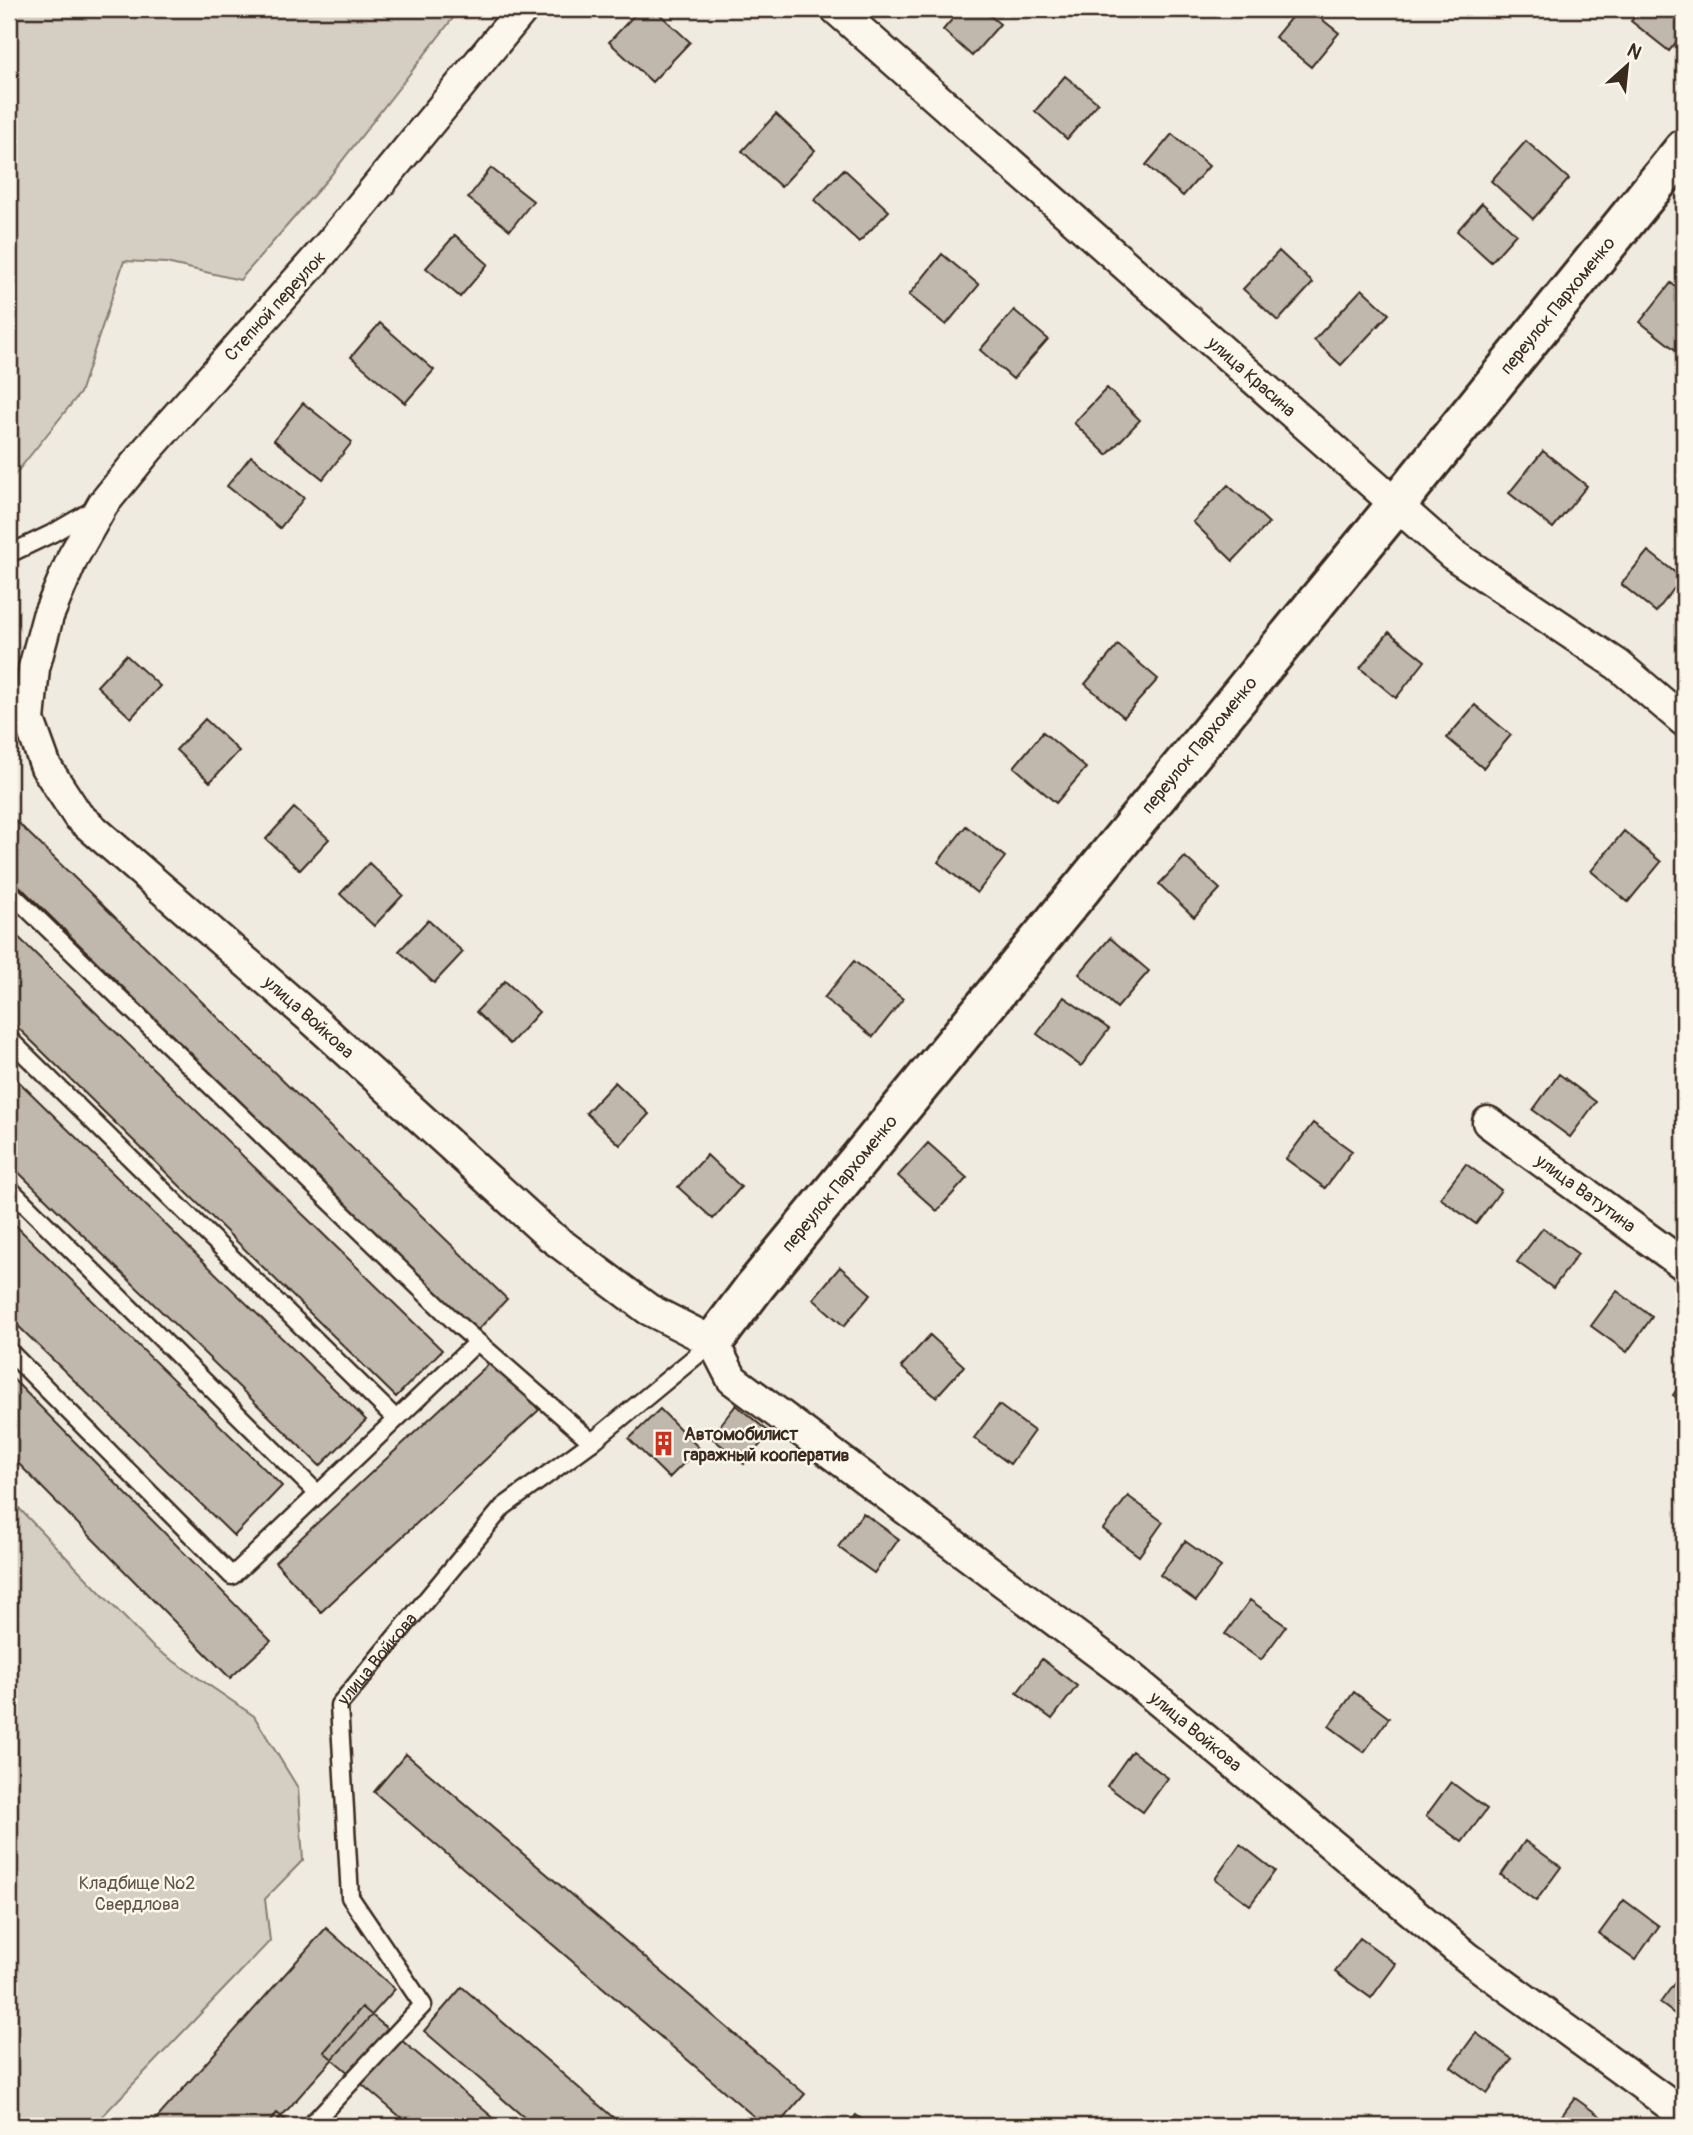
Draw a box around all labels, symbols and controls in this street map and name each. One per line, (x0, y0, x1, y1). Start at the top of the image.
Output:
north arrow (1592, 32, 1662, 102)
text: N (1623, 38, 1646, 65)
street label: переулок Пархоменко (1495, 232, 1621, 379)
street label: Степной переулок (220, 246, 331, 366)
street label: улица Красина (1202, 331, 1300, 422)
street label: переулок Пархоменко (1137, 672, 1263, 819)
street label: улица Войкова (258, 971, 359, 1064)
street label: переулок Пархоменко (777, 1110, 903, 1257)
street label: улица Ватутина (1530, 1149, 1640, 1238)
place label: Автомобилист гаражный кооператив (683, 1423, 850, 1467)
building icon: Автомобилист гаражный кооператив (650, 1430, 678, 1458)
street label: улица Войкова (332, 1608, 423, 1711)
street label: улица Войкова (1144, 1686, 1246, 1777)
park label: Кладбище №2 Свердлова (79, 1872, 195, 1916)

